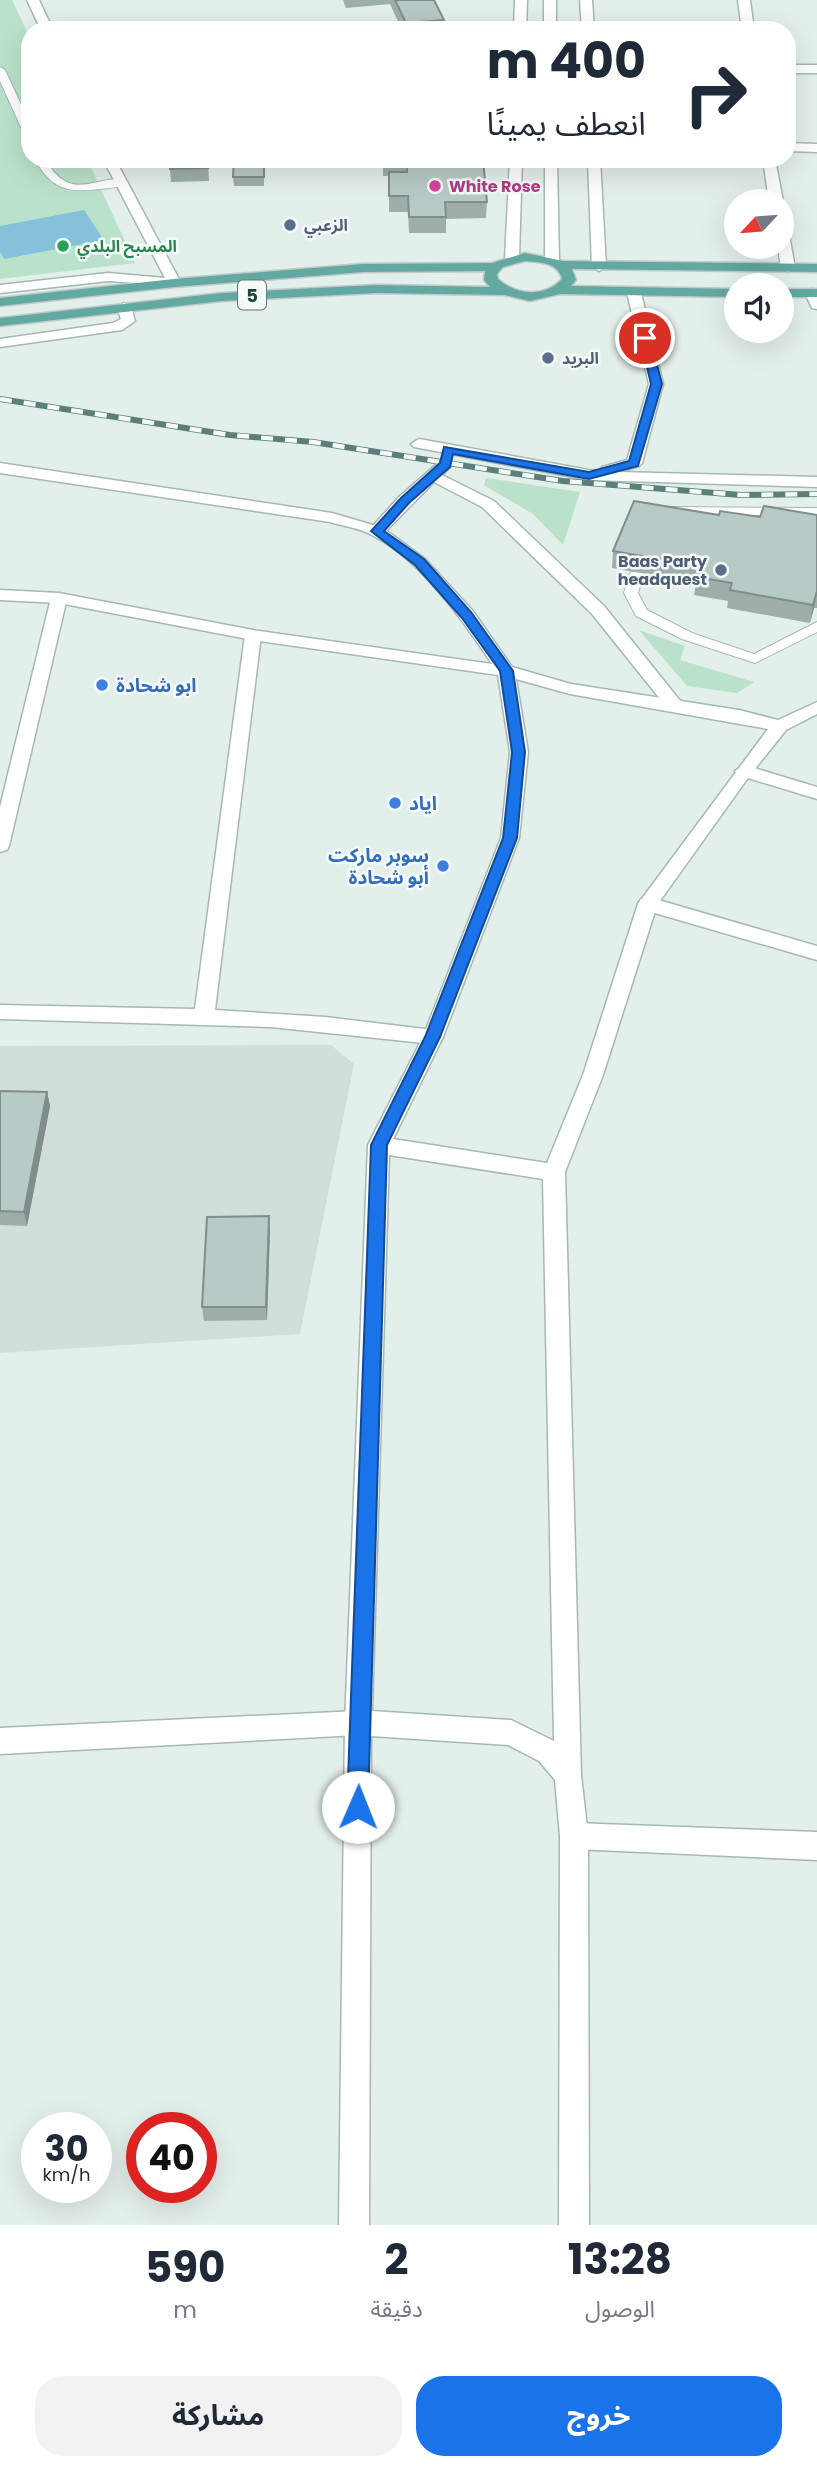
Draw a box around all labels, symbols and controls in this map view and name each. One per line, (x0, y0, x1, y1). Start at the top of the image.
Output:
text: 400 m (487, 27, 646, 95)
icon: right (670, 49, 761, 140)
text: انعطف يمينًا (486, 101, 646, 146)
place label: White Rose (449, 175, 541, 198)
marker: White Rose (427, 178, 443, 194)
north arrow (724, 189, 794, 259)
map controls (724, 189, 794, 343)
place label: الزعبي (304, 214, 348, 238)
marker: الزعبي (282, 217, 298, 233)
place label: المسبح البلدي (77, 235, 177, 259)
marker: المسبح البلدي (55, 238, 71, 254)
button: sound (724, 273, 794, 343)
road number: 5 (238, 281, 266, 310)
pin (615, 308, 675, 368)
icon: arrive (626, 319, 664, 357)
place label: البريد (562, 347, 599, 370)
marker: البريد (540, 350, 556, 366)
place label: Baas Party headquest (618, 550, 708, 591)
marker: Baas Party headquest (713, 562, 729, 578)
place label: ابو شحادة (116, 672, 196, 699)
marker: ابو شحادة (94, 677, 110, 693)
place label: اياد (409, 790, 437, 817)
marker: اياد (387, 795, 403, 811)
place label: سوبر ماركت أبو شحادة (328, 842, 429, 891)
marker: سوبر ماركت أبو شحادة (435, 858, 451, 874)
position arrow (321, 1770, 395, 1844)
speed limit sign: 40 (126, 2112, 217, 2203)
text: 30 (45, 2124, 89, 2173)
text: km/h (43, 2162, 90, 2187)
text: 2 (385, 2230, 409, 2289)
text: 13:28 (568, 2230, 672, 2289)
text: 590 (145, 2238, 225, 2297)
text: دقيقة (370, 2293, 423, 2325)
text: الوصول (585, 2293, 655, 2325)
text: m (173, 2294, 197, 2326)
button: مشاركة (35, 2376, 402, 2456)
button: خروج (416, 2376, 782, 2456)

